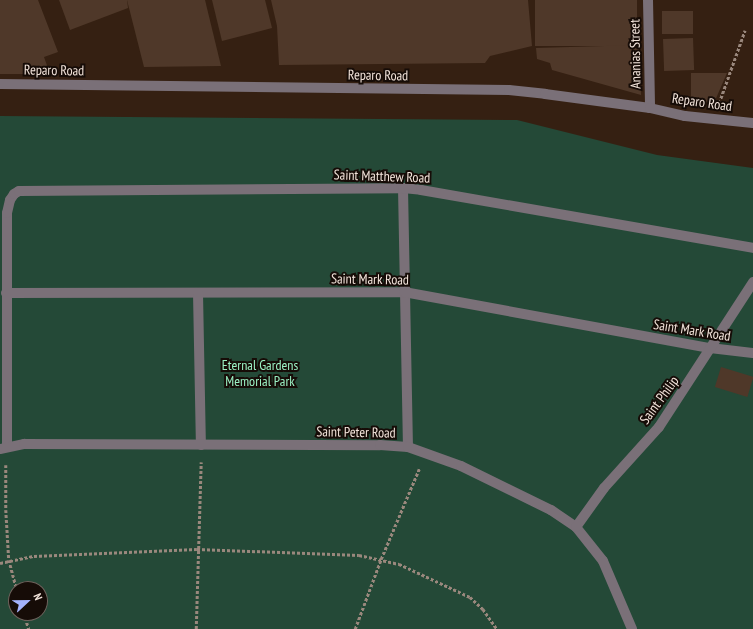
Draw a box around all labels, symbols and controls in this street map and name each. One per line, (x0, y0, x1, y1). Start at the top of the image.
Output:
street label: Ananias Street (626, 19, 644, 89)
street label: Reparo Road (24, 61, 84, 79)
street label: Reparo Road (348, 66, 408, 84)
street label: Reparo Road (671, 89, 733, 115)
street label: Saint Matthew Road (333, 166, 431, 186)
street label: Saint Mark Road (331, 270, 409, 288)
street label: Saint Mark Road (652, 316, 732, 344)
park label: Eternal Gardens Memorial Park (222, 357, 298, 390)
street label: Saint Philip (636, 373, 682, 427)
street label: Saint Peter Road (316, 423, 396, 441)
north arrow (8, 581, 48, 621)
text: N (31, 591, 46, 602)

